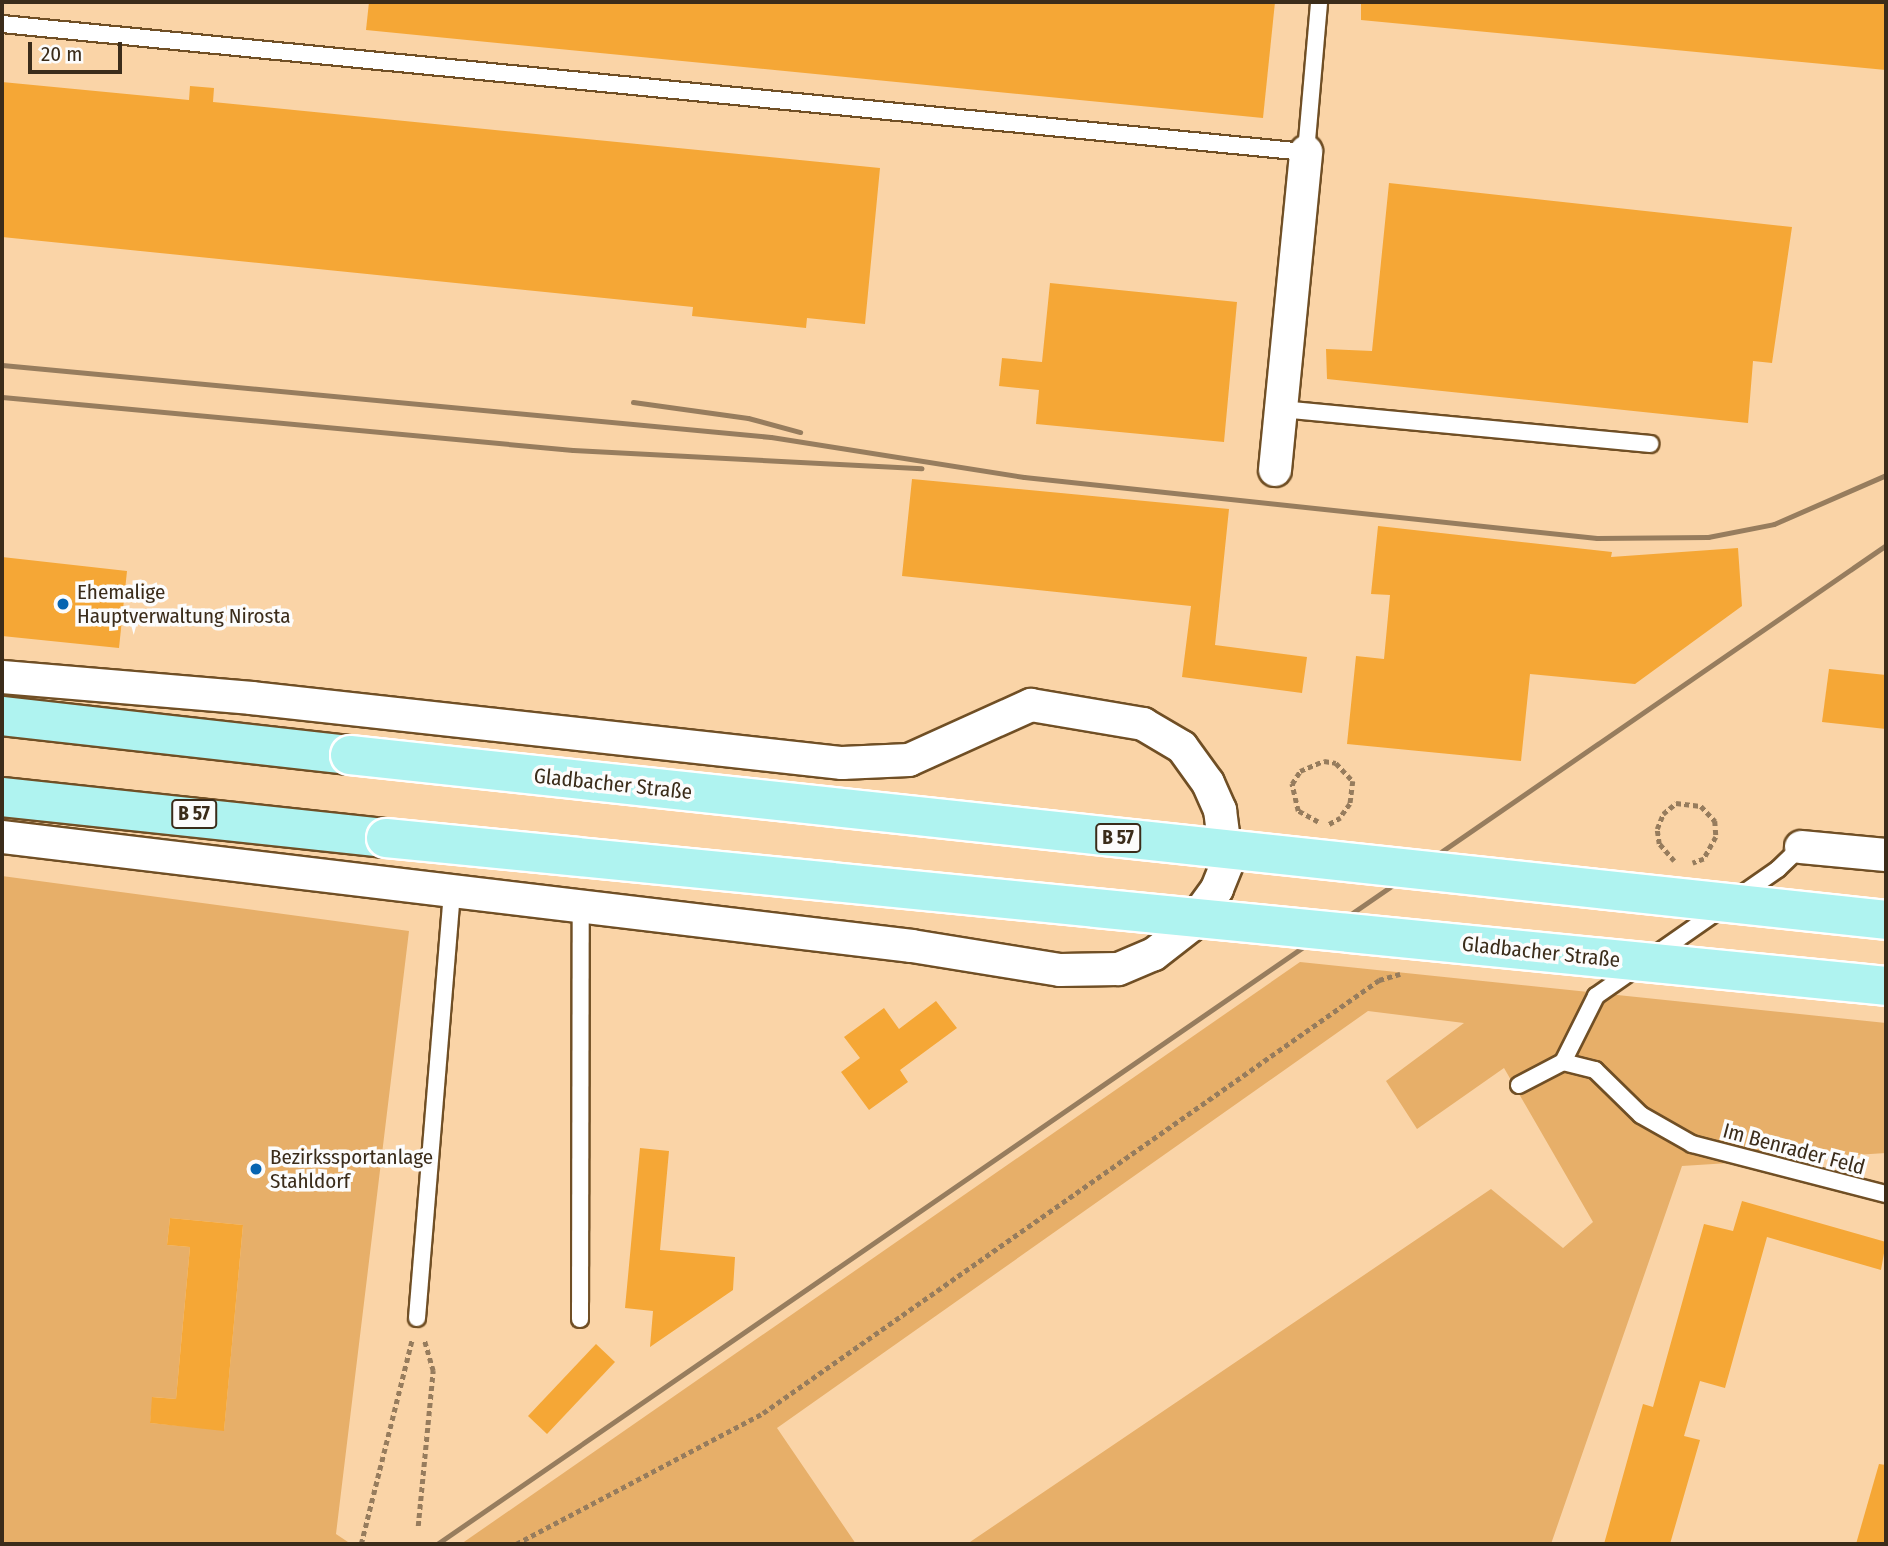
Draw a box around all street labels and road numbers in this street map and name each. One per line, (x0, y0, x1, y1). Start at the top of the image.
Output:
street label: Gladbacher Straße (533, 763, 693, 805)
road number: B 57 (170, 799, 218, 830)
road number: B 57 (1094, 822, 1142, 853)
street label: Gladbacher Straße (1461, 931, 1621, 973)
street label: Im Benrader Feld (1720, 1118, 1868, 1180)

